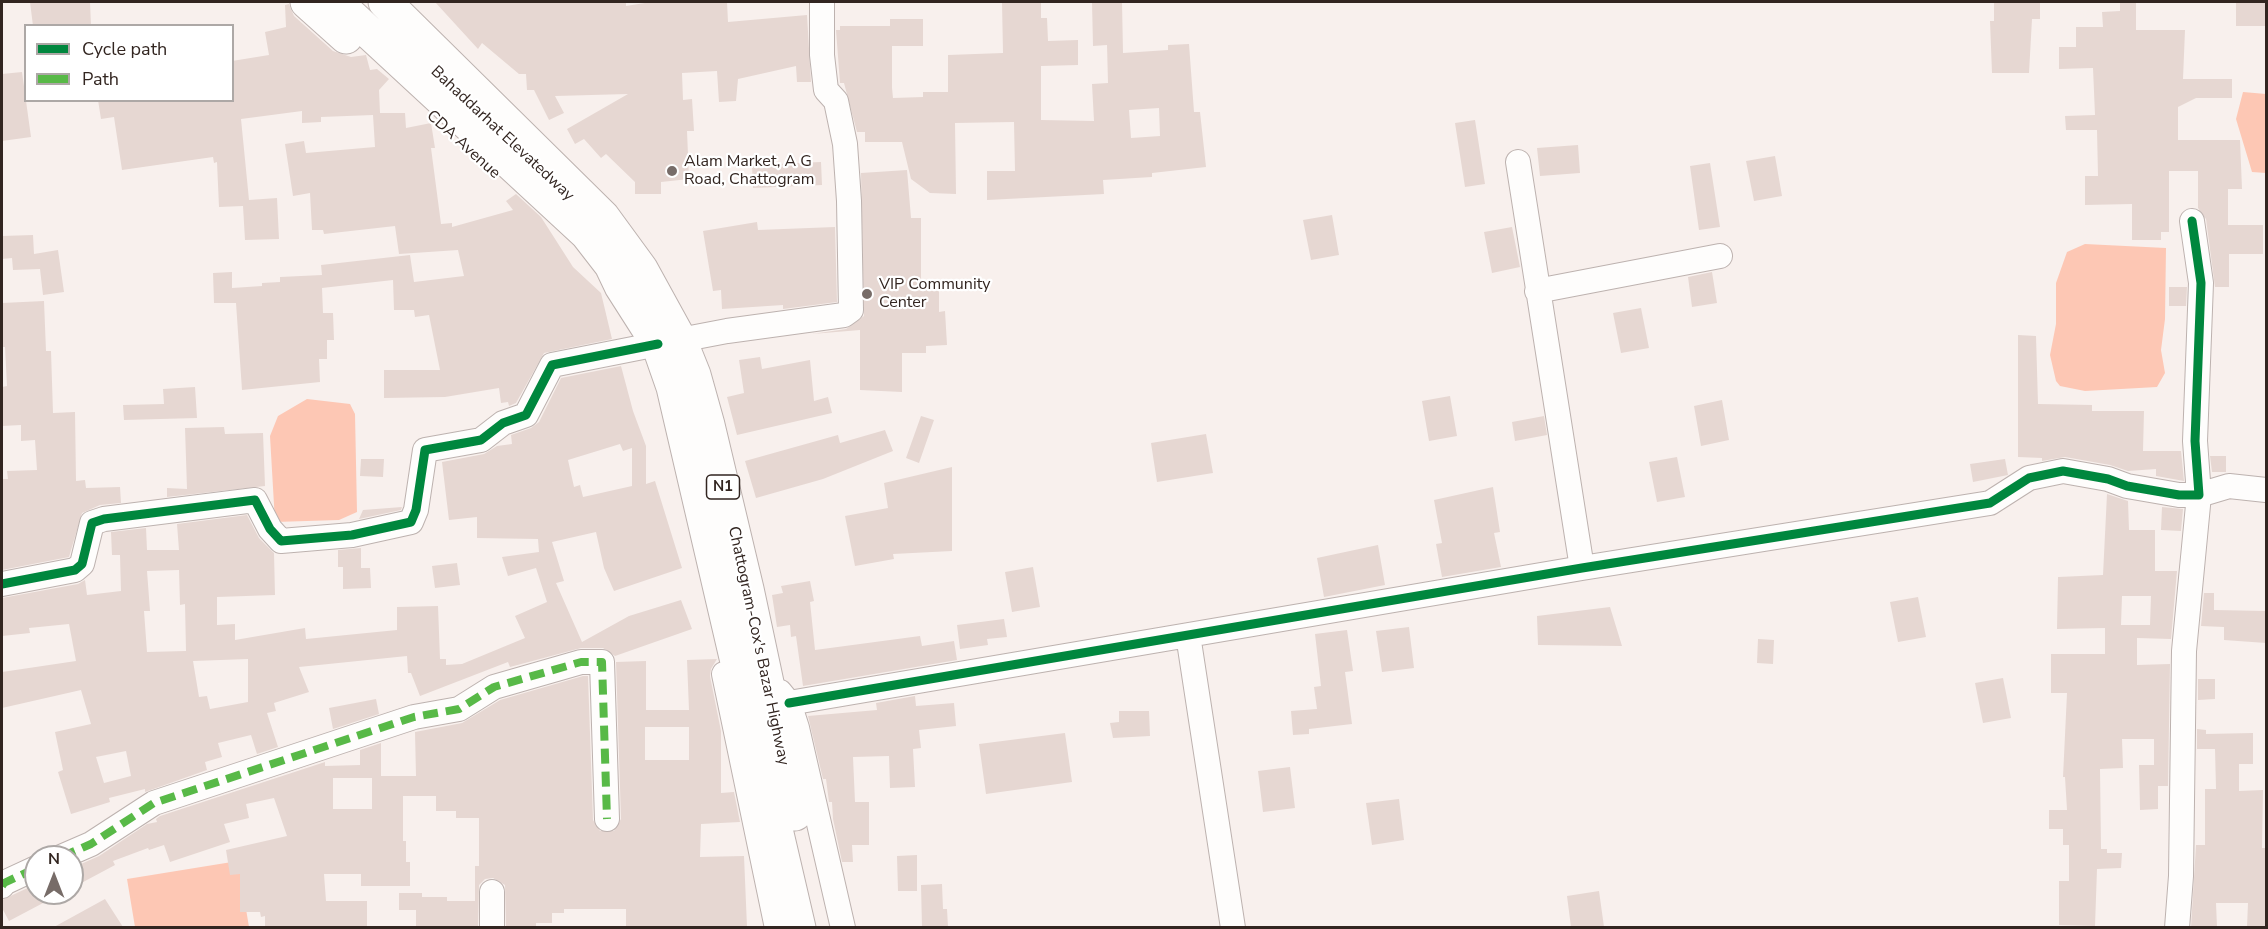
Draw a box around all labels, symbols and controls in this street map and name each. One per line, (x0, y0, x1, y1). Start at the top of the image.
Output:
legend (24, 24, 234, 102)
text: Cycle path (82, 37, 167, 61)
street label: Bahaddarhat Elevatedway (426, 62, 578, 206)
text: Path (82, 67, 119, 91)
street label: CDA Avenue (422, 107, 504, 183)
place label: Alam Market, A G Road, Chattogram (684, 152, 814, 190)
marker: Alam Market, A G Road, Chattogram (665, 164, 679, 178)
place label: VIP Community Center (879, 275, 991, 313)
marker: VIP Community Center (860, 287, 874, 301)
road number: N1 (706, 475, 740, 499)
street label: Chattogram-Cox's Bazar Highway (723, 525, 793, 767)
north arrow (24, 845, 84, 905)
text: N (48, 848, 60, 870)

